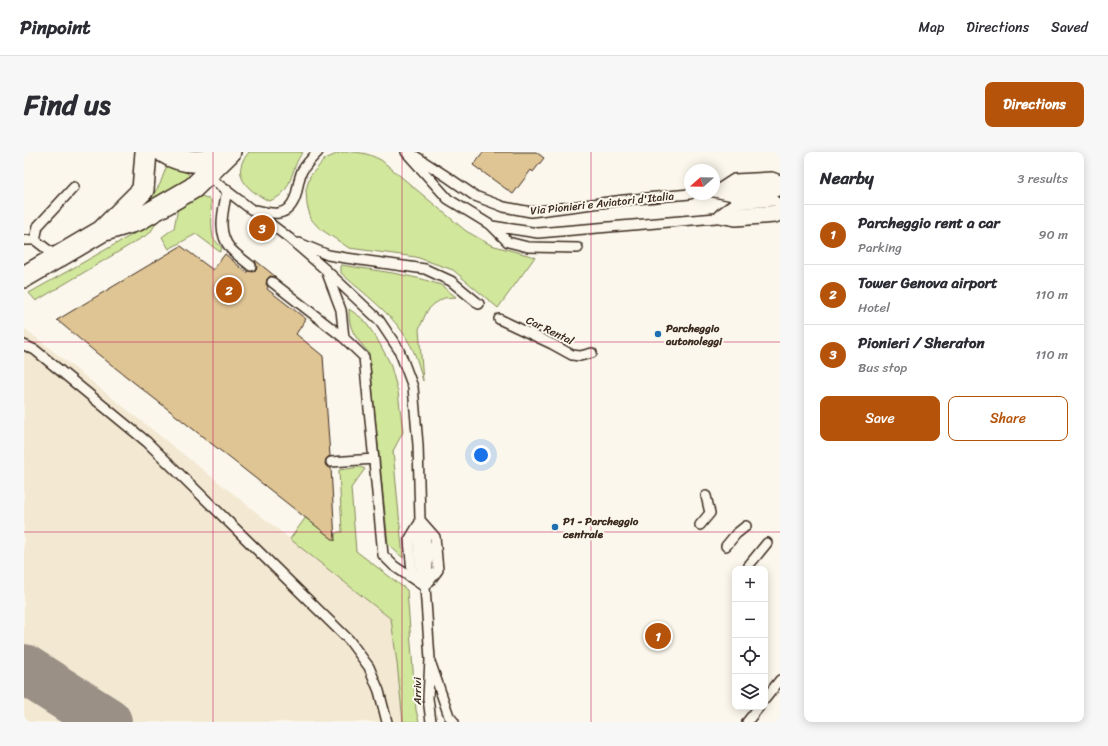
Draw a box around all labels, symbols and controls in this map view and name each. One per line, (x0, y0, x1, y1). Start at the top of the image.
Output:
text: Pinpoint (20, 11, 91, 44)
text: Map (918, 15, 944, 40)
text: Directions (966, 15, 1029, 40)
text: Saved (1051, 15, 1088, 40)
text: Find us (24, 80, 111, 129)
button: Directions (985, 82, 1084, 127)
text: Nearby (820, 163, 874, 193)
north arrow (684, 164, 720, 200)
text: 3 results (1017, 167, 1068, 190)
street label: Via Pionieri e Aviatori d'Italia (529, 186, 675, 220)
text: Parcheggio rent a car (858, 210, 1000, 236)
pin: 3 (249, 213, 275, 243)
text: 1 (830, 223, 836, 246)
text: 90 m (1038, 223, 1068, 246)
text: Parking (858, 236, 902, 259)
text: Tower Genova airport (858, 270, 998, 296)
pin: 2 (216, 275, 242, 305)
text: 2 (829, 283, 837, 306)
text: 110 m (1035, 283, 1068, 306)
text: Hotel (858, 296, 890, 319)
street label: Car Rental (523, 311, 578, 351)
place label: Parcheggio autonoleggi (665, 319, 723, 351)
marker: Parcheggio autonoleggi (653, 329, 663, 339)
text: Pionieri / Sheraton (858, 330, 985, 356)
text: 3 (829, 343, 837, 366)
text: 110 m (1035, 343, 1068, 366)
text: Bus stop (858, 356, 907, 379)
button: Save (820, 396, 940, 441)
button: Share (948, 396, 1068, 441)
your location (471, 445, 491, 465)
place label: P1 - Parcheggio centrale (562, 512, 639, 544)
marker: P1 - Parcheggio centrale (550, 522, 560, 532)
map controls (732, 566, 768, 710)
button: + (732, 566, 768, 602)
button: − (732, 602, 768, 638)
pin: 1 (645, 621, 671, 651)
button: locate (732, 638, 768, 674)
button: layers (732, 674, 768, 710)
street label: Arrivi (408, 676, 427, 706)

